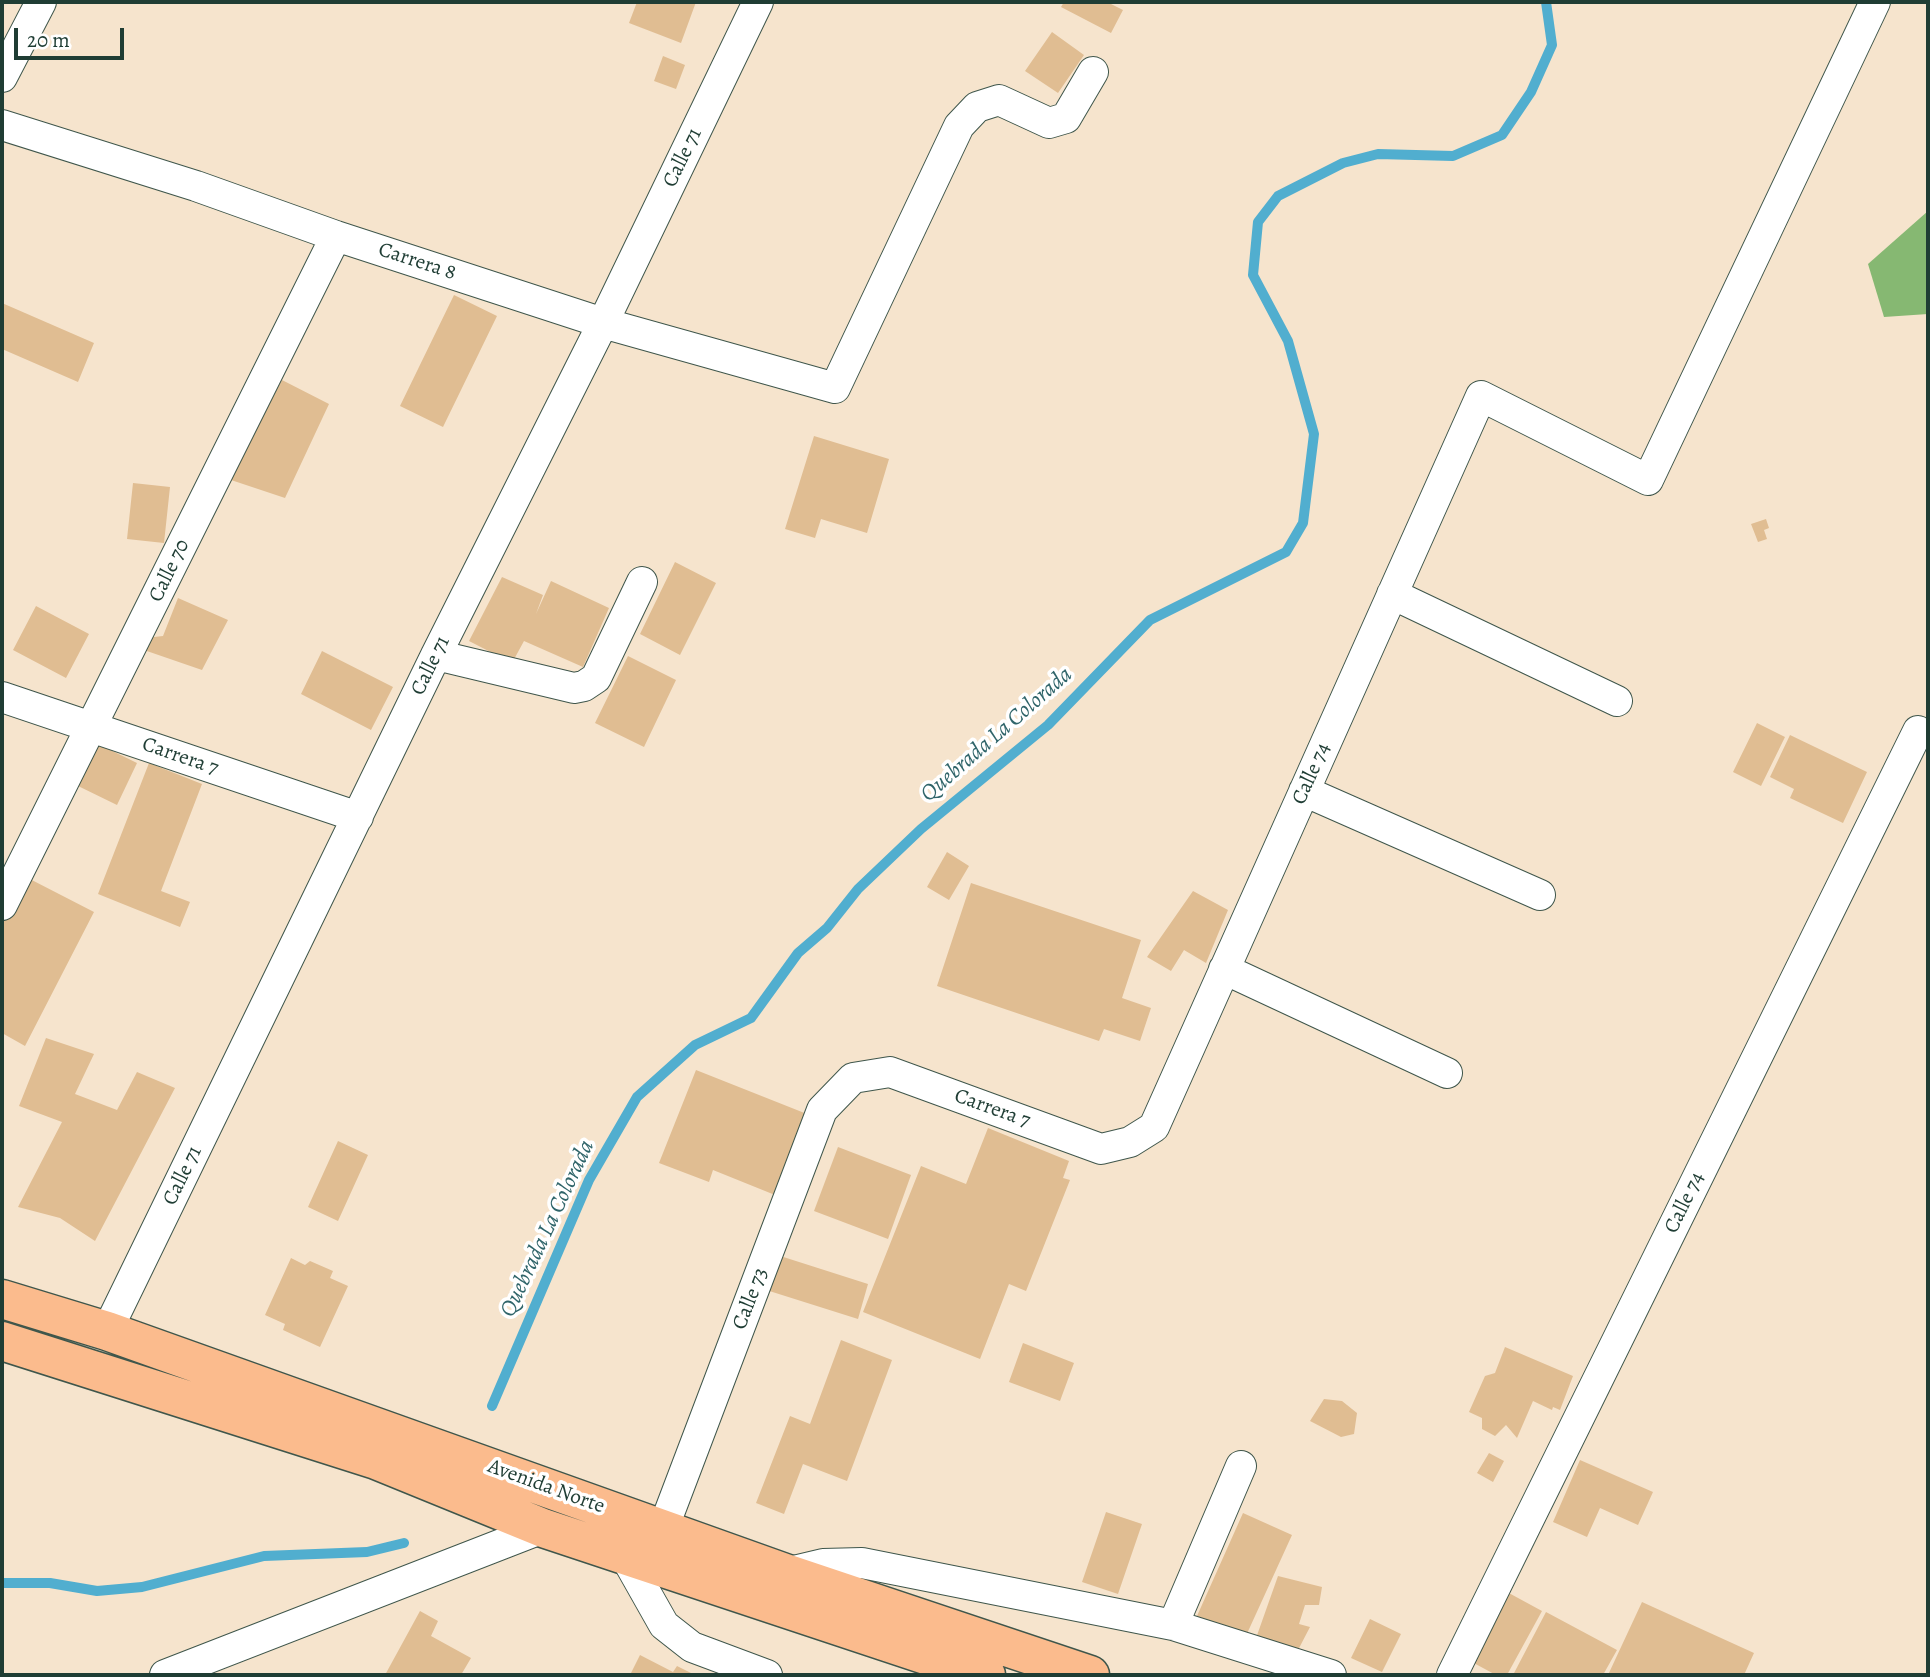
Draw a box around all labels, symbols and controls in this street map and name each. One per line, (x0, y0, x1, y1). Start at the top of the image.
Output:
scale bar (18, 14, 128, 58)
text: 20 m (27, 26, 70, 54)
street label: Calle 71 (658, 124, 708, 192)
street label: Carrera 8 (375, 238, 459, 286)
street label: Calle 70 (144, 535, 196, 607)
street label: Calle 71 (406, 632, 456, 700)
water label: Quebrada La Colorada (916, 662, 1078, 808)
street label: Carrera 7 (139, 732, 221, 782)
street label: Calle 74 (1287, 739, 1337, 809)
street label: Carrera 7 (951, 1084, 1033, 1134)
water label: Quebrada La Colorada (495, 1136, 601, 1322)
street label: Calle 71 (158, 1142, 208, 1210)
street label: Calle 74 (1659, 1168, 1711, 1238)
street label: Calle 73 (728, 1264, 774, 1334)
street label: Avenida Norte (484, 1454, 608, 1520)

